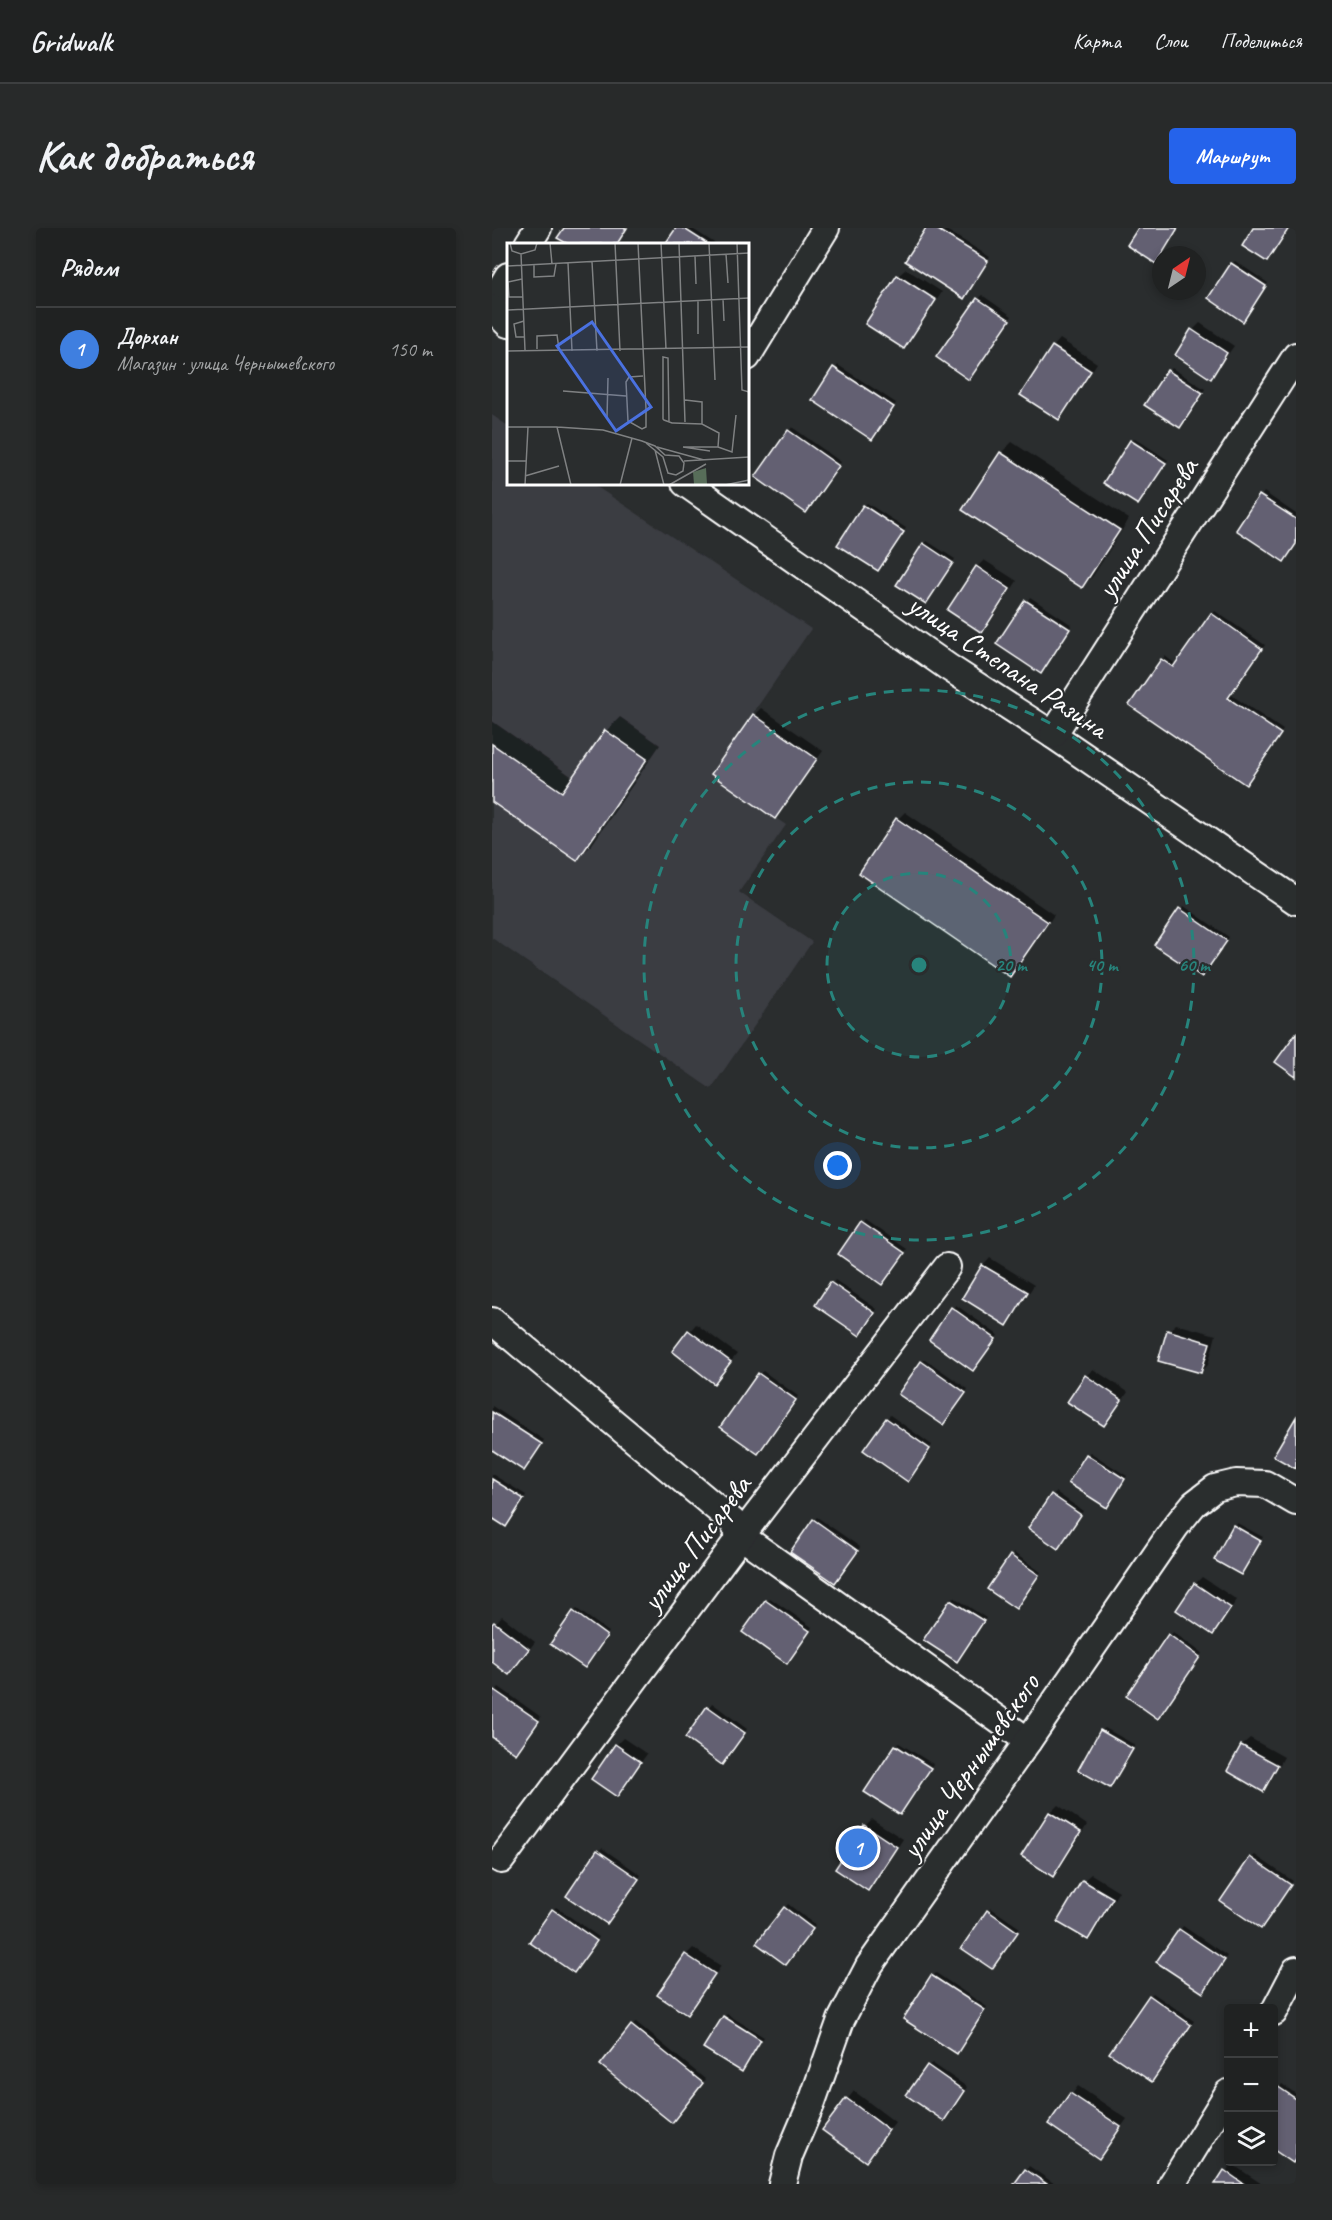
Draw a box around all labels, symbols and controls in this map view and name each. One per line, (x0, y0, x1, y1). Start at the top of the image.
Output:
text: Gridwalk (30, 24, 112, 59)
text: Карта (1073, 28, 1121, 54)
text: Слои (1154, 28, 1188, 54)
text: Поделиться (1221, 28, 1302, 54)
button: Маршрут (1169, 128, 1296, 184)
text: Как добраться (36, 130, 253, 183)
inset map (507, 243, 748, 484)
north arrow (1152, 246, 1206, 300)
text: Рядом (60, 251, 118, 284)
text: Дорхан (117, 323, 178, 351)
text: 1 (75, 337, 84, 362)
text: 150 m (389, 337, 432, 362)
text: Магазин · улица Чернышевского (117, 351, 334, 376)
street label: улица Писарева (1086, 449, 1208, 607)
street label: улица Степана Разина (899, 584, 1118, 749)
text: 20 m (996, 954, 1028, 976)
text: 40 m (1087, 954, 1119, 976)
text: 60 m (1178, 954, 1211, 976)
centre of rings (909, 955, 929, 975)
your location (823, 1151, 852, 1180)
street label: улица Писарева (631, 1466, 761, 1620)
street label: улица Чернышевского (891, 1665, 1049, 1868)
pin: 1 (838, 1826, 878, 1870)
map controls (1224, 2004, 1278, 2166)
button: + (1224, 2004, 1278, 2058)
button: − (1224, 2058, 1278, 2112)
button: layers (1224, 2112, 1278, 2166)

